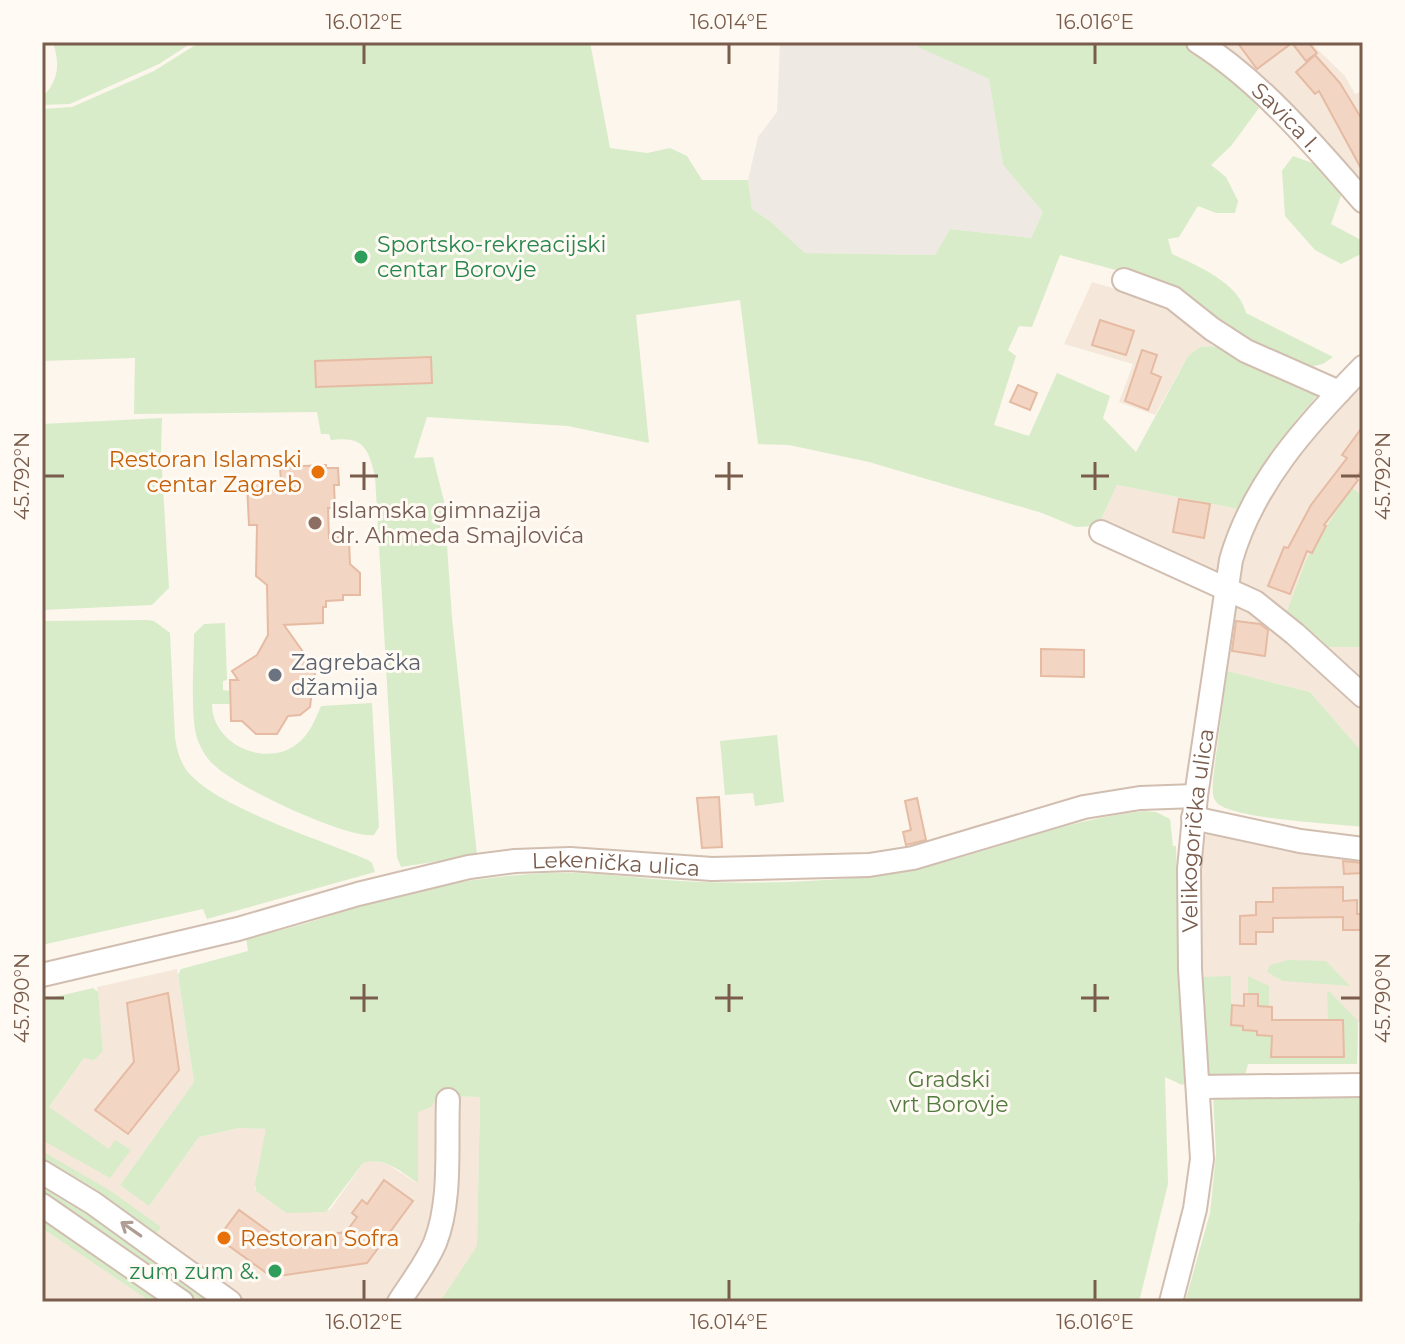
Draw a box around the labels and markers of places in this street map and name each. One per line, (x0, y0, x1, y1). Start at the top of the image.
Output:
place label: Sportsko-rekreacijski centar Borovje (377, 231, 606, 283)
marker: Sportsko-rekreacijski centar Borovje (352, 248, 370, 266)
place label: Restoran Islamski centar Zagreb (109, 446, 302, 498)
marker: Restoran Islamski centar Zagreb (309, 463, 327, 481)
place label: Islamska gimnazija dr. Ahmeda Smajlovića (331, 497, 584, 549)
marker: Islamska gimnazija dr. Ahmeda Smajlovića (306, 514, 324, 532)
place label: Zagrebačka džamija (291, 649, 421, 701)
marker: Zagrebačka džamija (266, 666, 284, 684)
place label: Restoran Sofra (240, 1225, 399, 1252)
marker: Restoran Sofra (215, 1229, 233, 1247)
place label: zum zum &. (129, 1258, 259, 1285)
marker: zum zum &. (266, 1262, 284, 1280)

